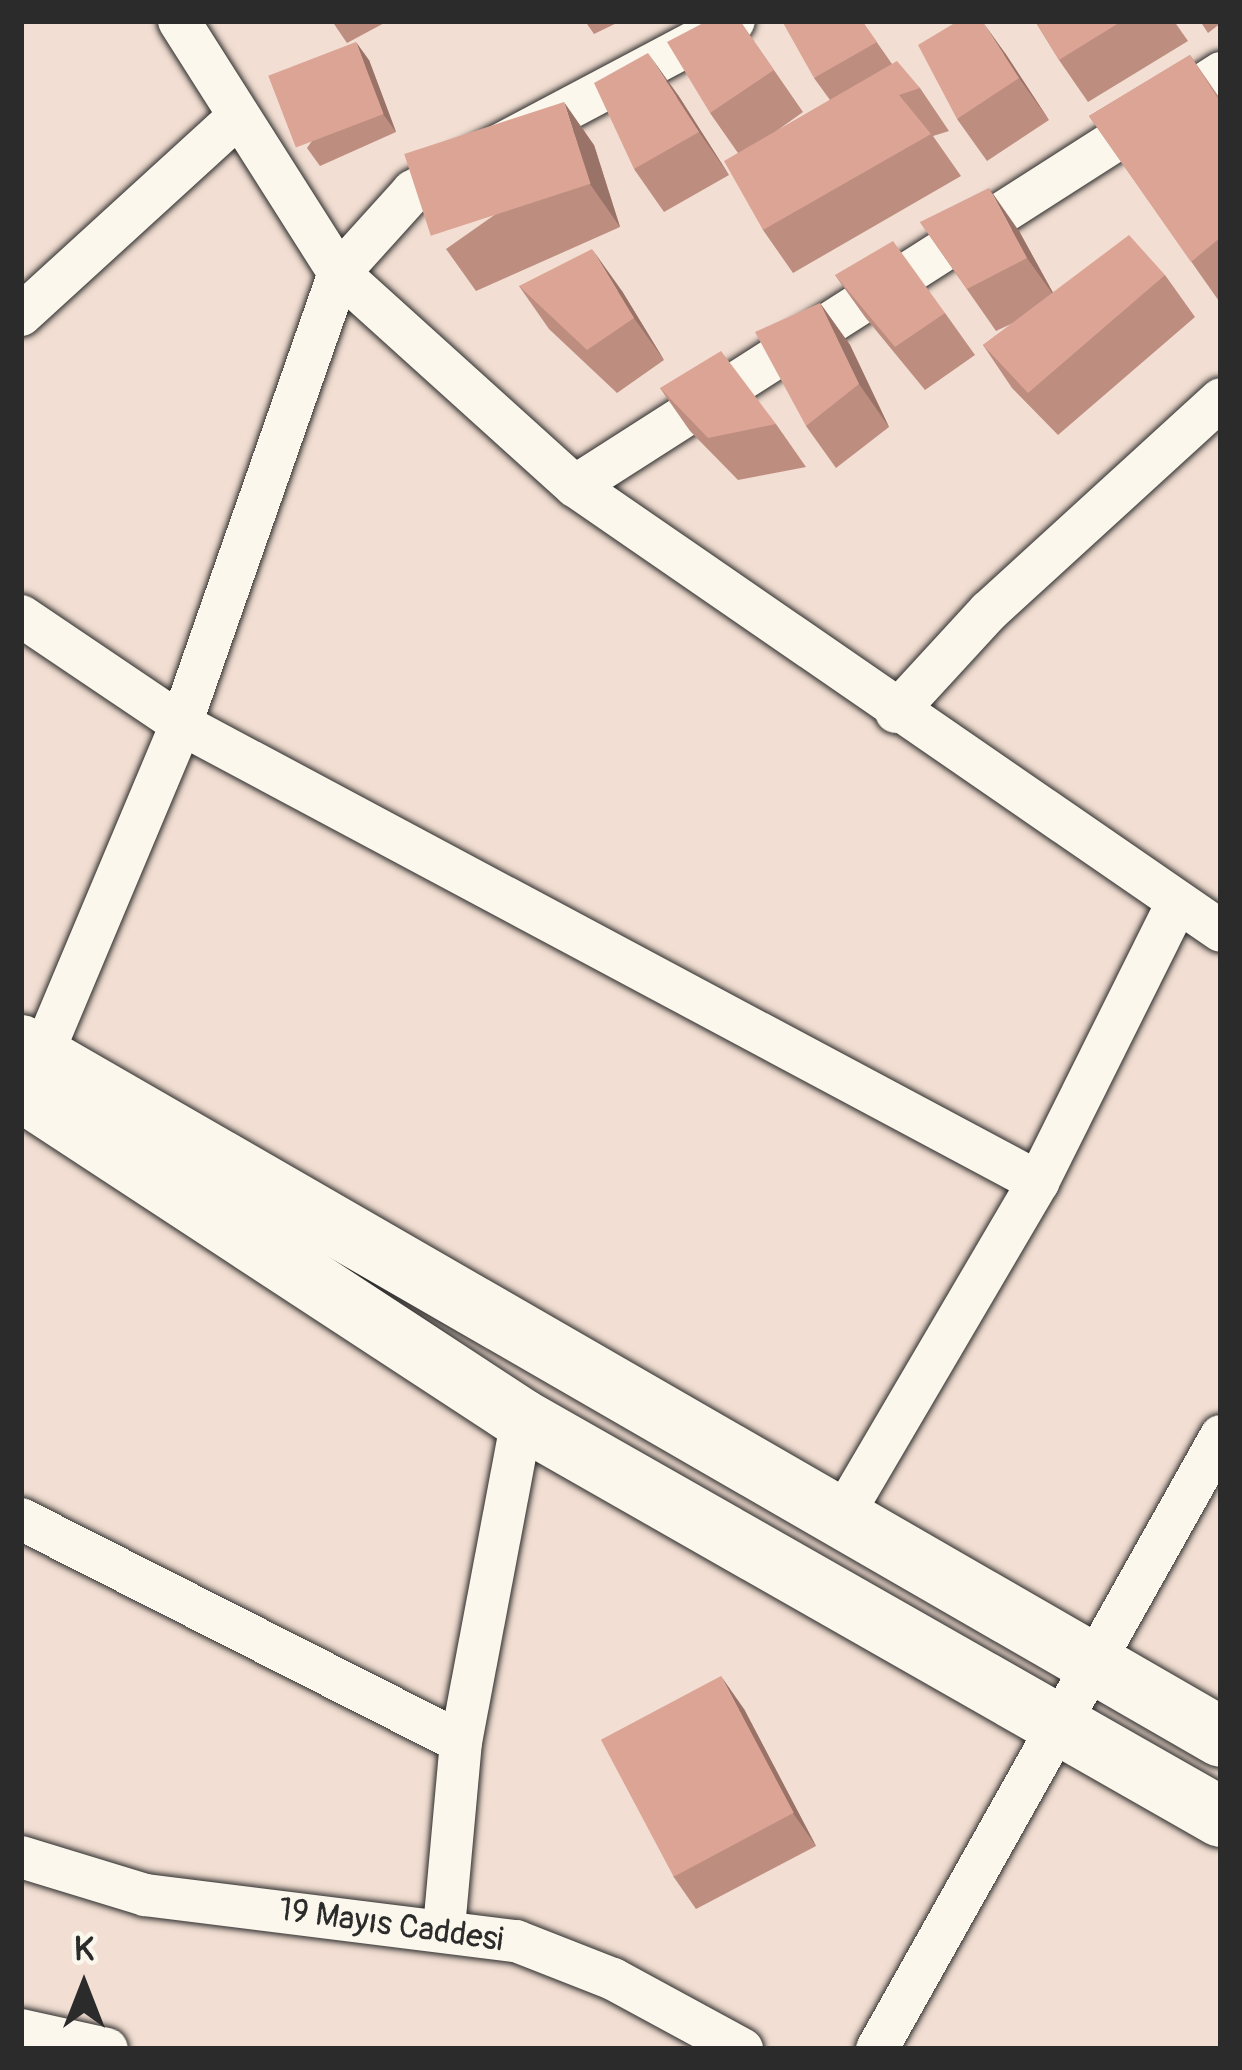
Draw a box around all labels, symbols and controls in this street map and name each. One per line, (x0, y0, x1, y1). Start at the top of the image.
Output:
street label: 19 Mayıs Caddesi (276, 1890, 506, 1960)
north arrow (24, 1926, 144, 2046)
text: K (74, 1929, 94, 1970)

